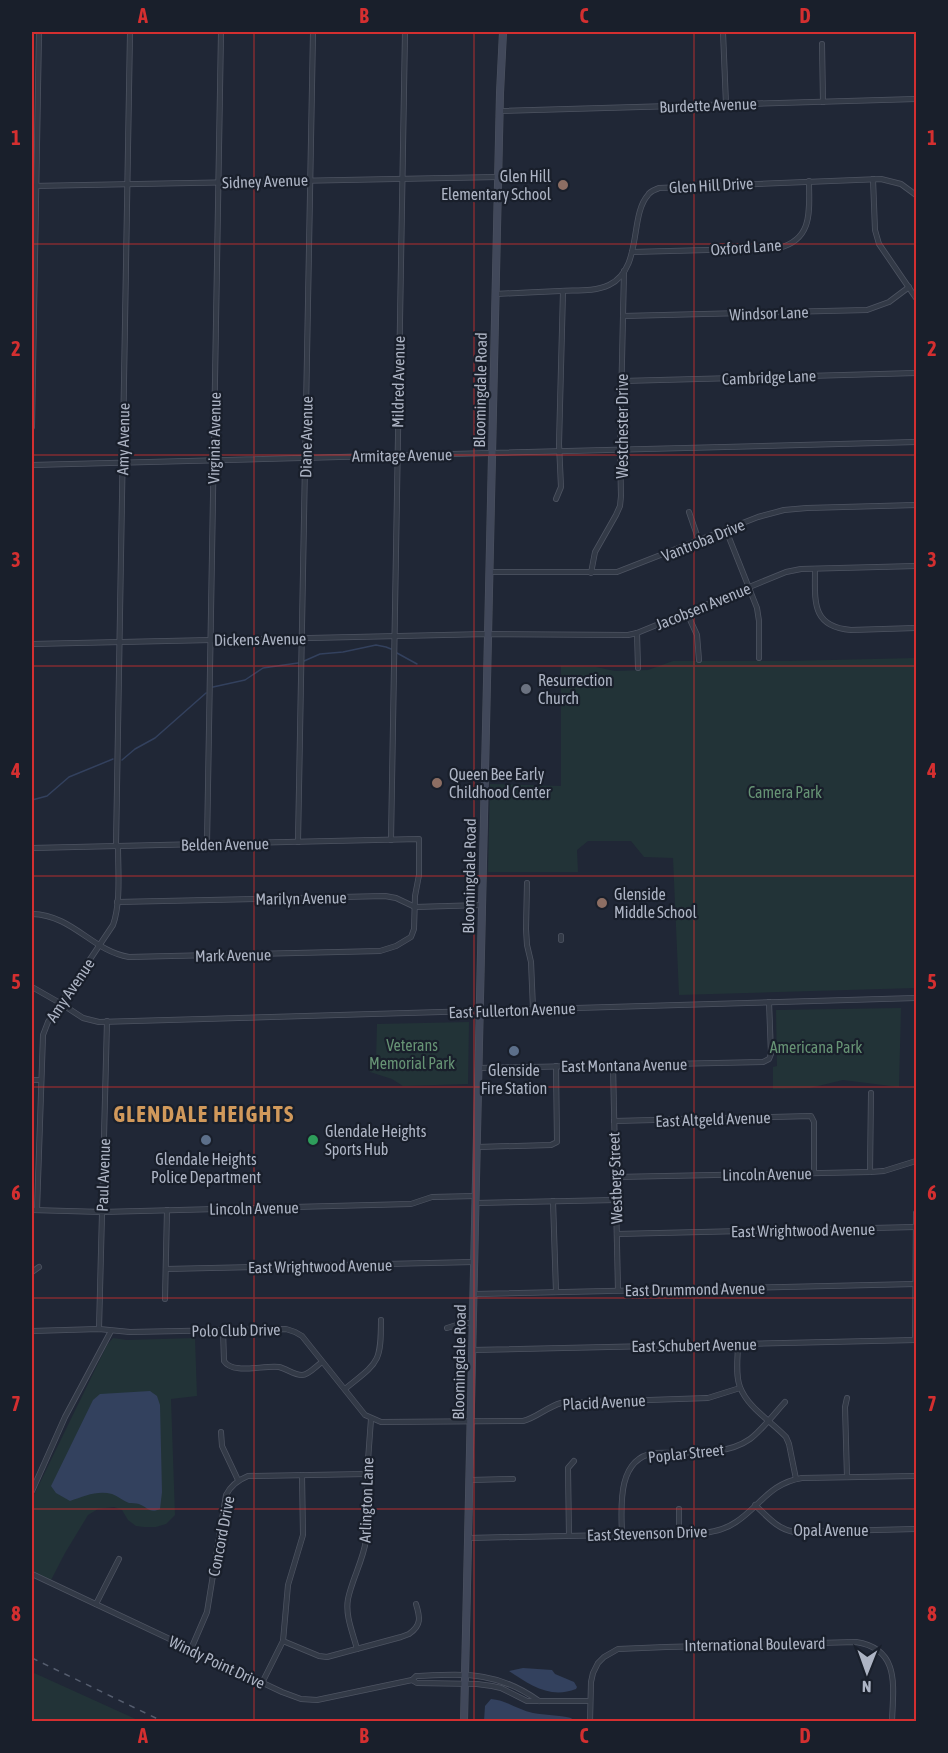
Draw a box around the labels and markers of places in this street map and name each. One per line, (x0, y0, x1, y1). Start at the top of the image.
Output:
place label: Glen Hill Elementary School (441, 167, 552, 204)
marker: Glen Hill Elementary School (556, 178, 570, 192)
place label: Resurrection Church (538, 671, 613, 707)
marker: Resurrection Church (519, 682, 533, 696)
place label: Queen Bee Early Childhood Center (449, 765, 551, 801)
marker: Queen Bee Early Childhood Center (430, 776, 444, 790)
place label: Glenside Middle School (614, 885, 698, 921)
marker: Glenside Middle School (595, 896, 609, 910)
marker: Glenside Fire Station (507, 1044, 521, 1058)
place label: Glenside Fire Station (481, 1061, 547, 1097)
place label: Glendale Heights Sports Hub (325, 1122, 427, 1159)
marker: Glendale Heights Police Department (199, 1133, 213, 1147)
marker: Glendale Heights Sports Hub (306, 1133, 320, 1147)
place label: Glendale Heights Police Department (151, 1150, 261, 1187)

